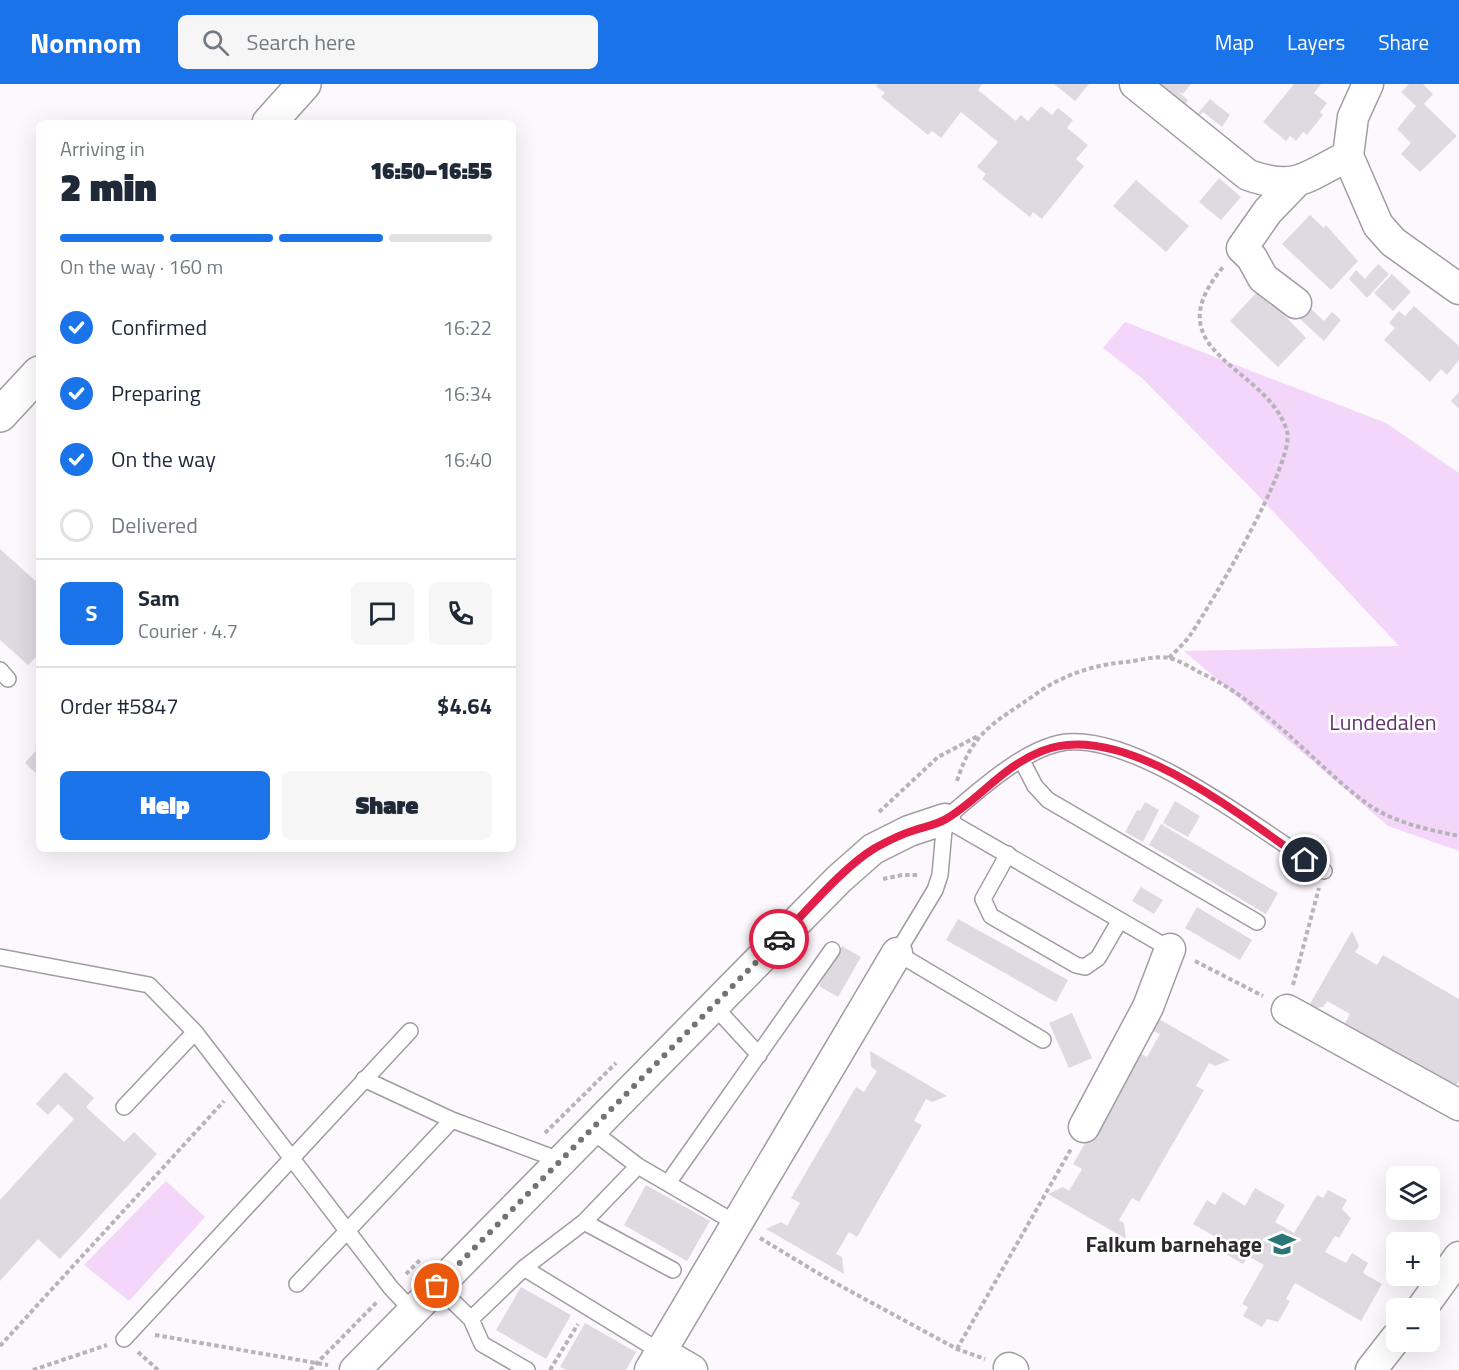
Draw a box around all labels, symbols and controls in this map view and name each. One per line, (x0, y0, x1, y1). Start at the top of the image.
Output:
search box (178, 15, 598, 69)
text: Nomnom (30, 21, 142, 64)
text: Search here (247, 25, 356, 59)
icon: search (199, 26, 232, 59)
text: Map (1215, 26, 1254, 58)
text: Layers (1287, 26, 1345, 58)
text: Share (1378, 26, 1429, 58)
text: Arriving in (60, 133, 145, 164)
text: 16:50–16:55 (370, 154, 492, 188)
text: 2 min (60, 157, 157, 216)
text: On the way · 160 m (60, 251, 223, 282)
text: Confirmed (111, 310, 207, 344)
icon: check (60, 311, 93, 344)
text: 16:22 (443, 312, 492, 343)
text: Preparing (111, 376, 201, 410)
icon: check (60, 377, 93, 410)
text: 16:34 (443, 378, 492, 409)
text: On the way (111, 442, 216, 476)
icon: check (60, 443, 93, 476)
text: 16:40 (443, 444, 492, 475)
text: Delivered (111, 508, 198, 542)
text: Sam (138, 581, 180, 615)
button: chat (351, 582, 414, 645)
button: phone (429, 582, 492, 645)
text: S (86, 596, 97, 630)
text: Courier · 4.7 (138, 615, 238, 646)
text: Order #5847 (60, 689, 179, 723)
text: $4.64 (437, 689, 492, 723)
park label: Lundedalen (1329, 705, 1437, 739)
button: Help (60, 771, 270, 840)
button: Share (282, 771, 492, 840)
pin (1279, 834, 1330, 885)
icon: home (1288, 843, 1321, 876)
courier (749, 909, 809, 969)
icon: car (763, 923, 796, 956)
map controls (1386, 1166, 1440, 1352)
button: layers (1386, 1166, 1440, 1220)
place label: Falkum barnehage (1086, 1227, 1262, 1261)
school or university icon: Falkum barnehage (1267, 1229, 1297, 1259)
button: + (1386, 1232, 1440, 1286)
pin (411, 1260, 462, 1311)
icon: bag (420, 1269, 453, 1302)
button: − (1386, 1298, 1440, 1352)

